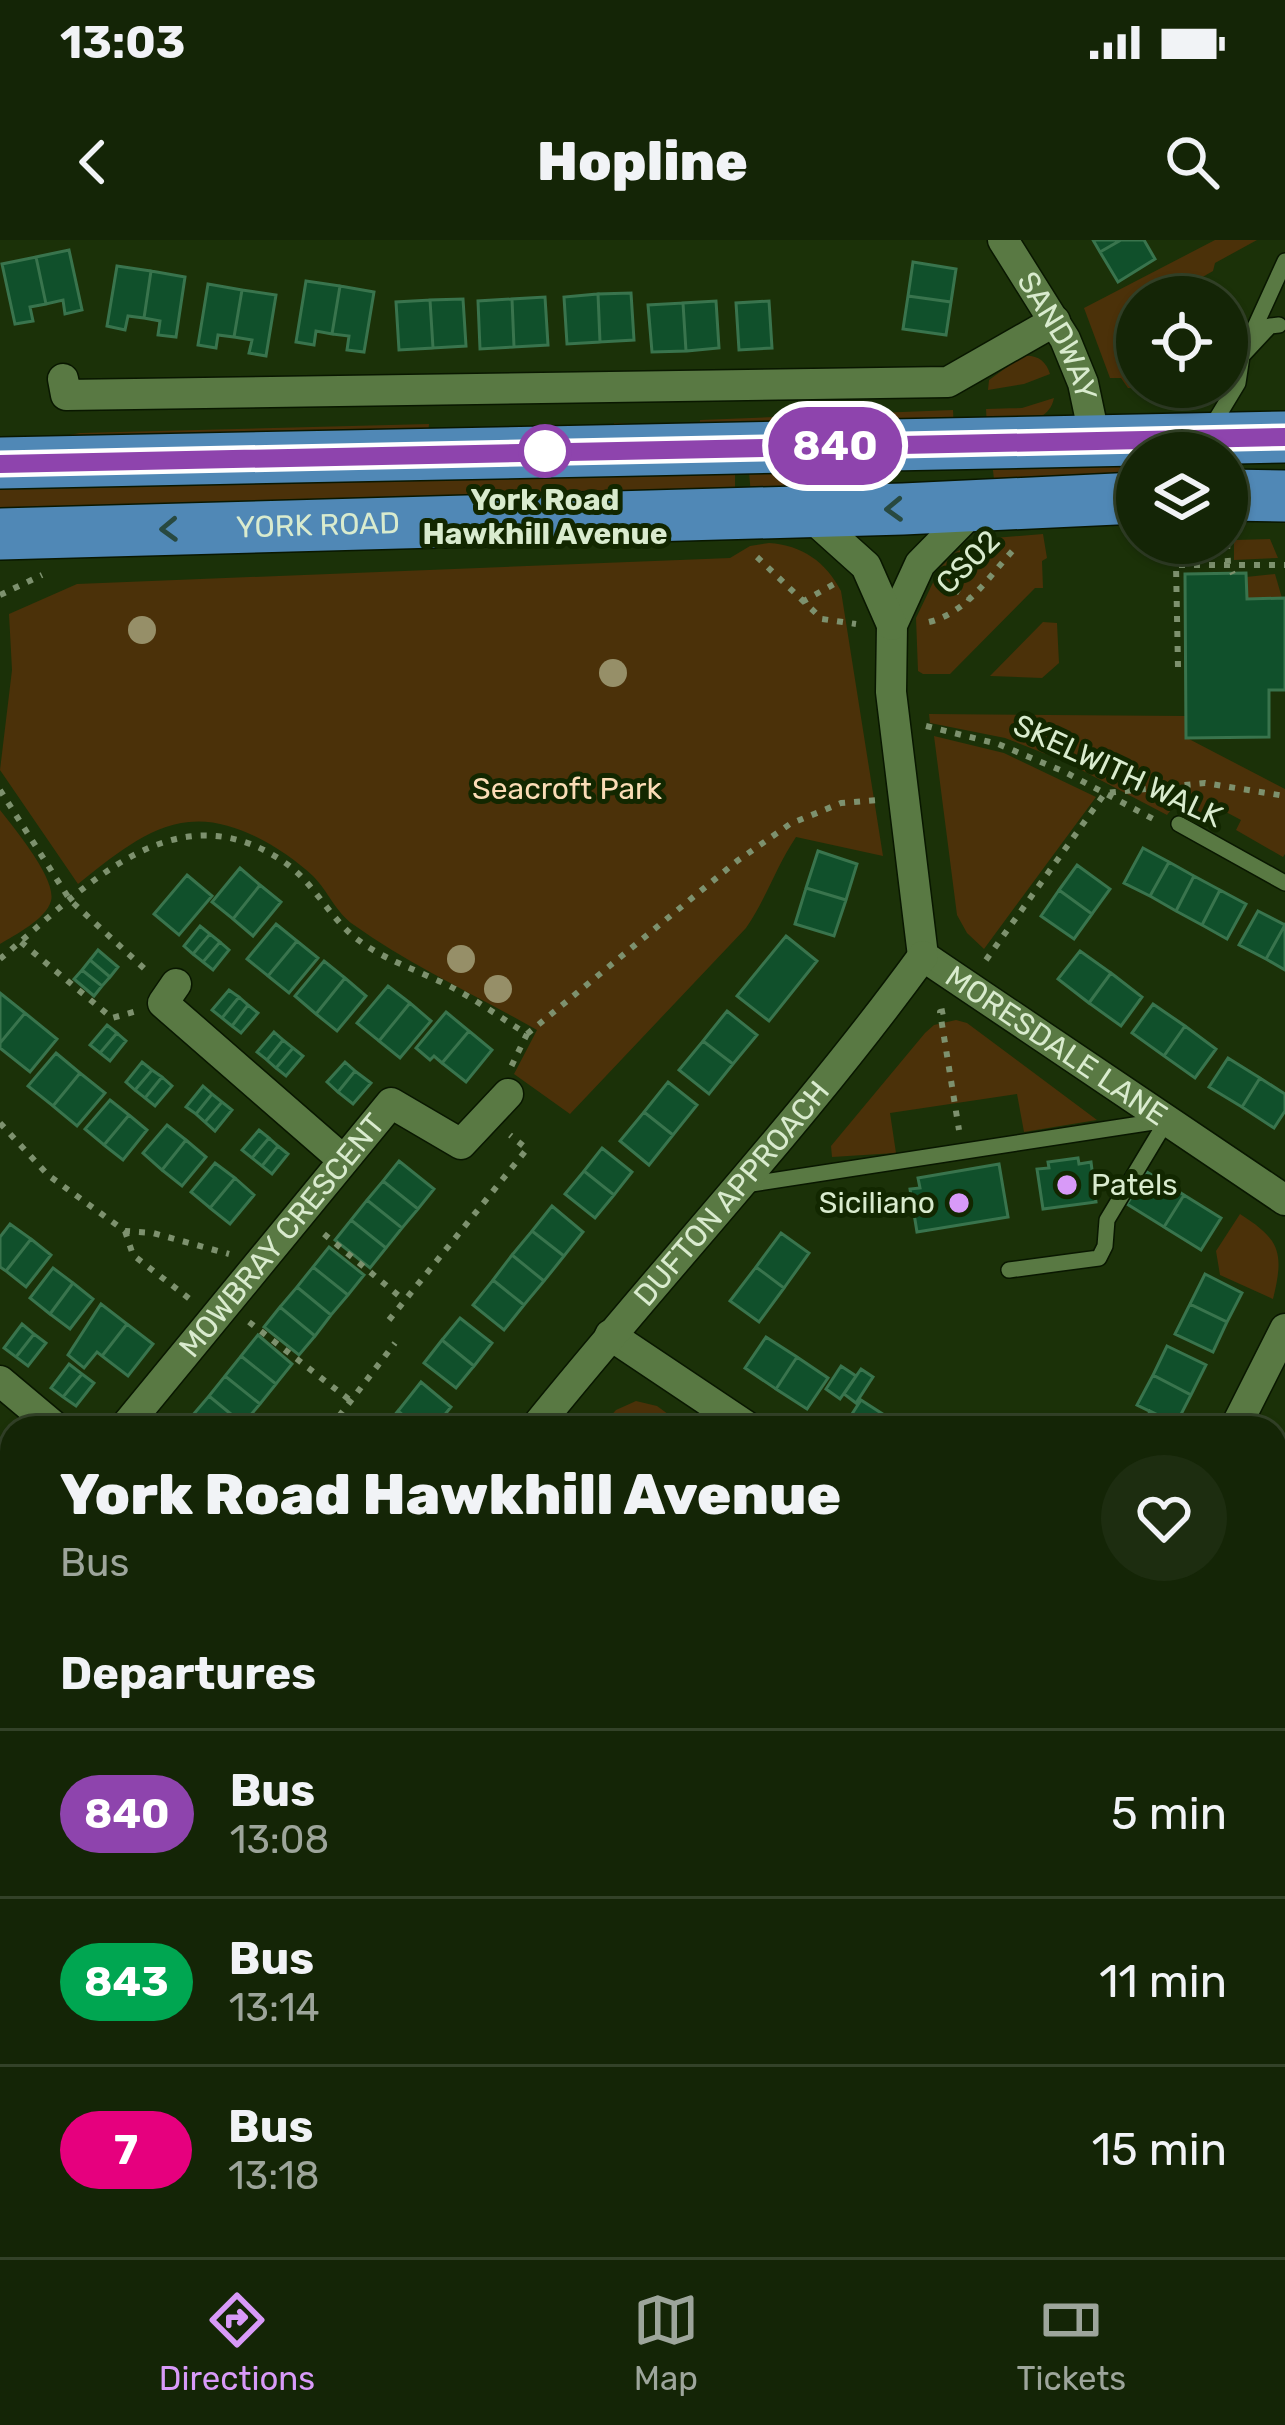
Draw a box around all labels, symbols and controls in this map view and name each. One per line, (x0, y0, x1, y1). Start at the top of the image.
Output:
text: 13:03 (60, 16, 185, 69)
icon: back (60, 129, 126, 195)
icon: search (1159, 129, 1225, 195)
text: Hopline (537, 130, 748, 194)
street label: SANDWAY (1009, 265, 1104, 403)
map controls (1116, 276, 1248, 564)
button: locate (1116, 276, 1248, 408)
line badge: 840 (766, 407, 904, 485)
text: 840 (792, 421, 878, 471)
marker: York Road Hawkhill Avenue (520, 426, 570, 476)
button: layers (1116, 432, 1248, 564)
place label: York Road Hawkhill Avenue (422, 482, 668, 552)
one-way arrow (884, 496, 903, 522)
street label: YORK ROAD (235, 505, 400, 545)
one-way arrow (159, 516, 178, 542)
street label: CS02 (929, 523, 1007, 601)
street label: SKELWITH WALK (1008, 707, 1228, 835)
park label: Seacroft Park (472, 771, 662, 807)
street label: MORESDALE LANE (939, 958, 1174, 1133)
street label: DUFTON APPROACH (626, 1074, 837, 1313)
street label: MOWBRAY CRESCENT (172, 1107, 393, 1365)
place label: Patels (1091, 1167, 1178, 1203)
marker: Patels (1054, 1172, 1080, 1198)
place label: Siciliano (819, 1185, 935, 1221)
marker: Siciliano (946, 1190, 972, 1216)
button: heart (1101, 1455, 1227, 1581)
text: York Road Hawkhill Avenue (60, 1461, 841, 1528)
text: Bus (60, 1540, 129, 1586)
text: Departures (60, 1647, 316, 1700)
text: Bus (230, 1764, 315, 1817)
text: 5 min (1111, 1787, 1227, 1840)
text: 840 (84, 1789, 170, 1839)
text: 13:08 (230, 1817, 329, 1863)
text: Bus (229, 1932, 314, 1985)
text: 11 min (1099, 1955, 1227, 2008)
text: 843 (84, 1957, 169, 2007)
text: 13:14 (229, 1985, 320, 2031)
text: Bus (228, 2100, 313, 2153)
text: 15 min (1092, 2123, 1227, 2176)
text: 7 (114, 2125, 138, 2175)
text: 13:18 (228, 2153, 320, 2199)
tab: Directions (159, 2287, 315, 2398)
tab: Map (633, 2287, 699, 2398)
tab: Tickets (1017, 2287, 1126, 2398)

